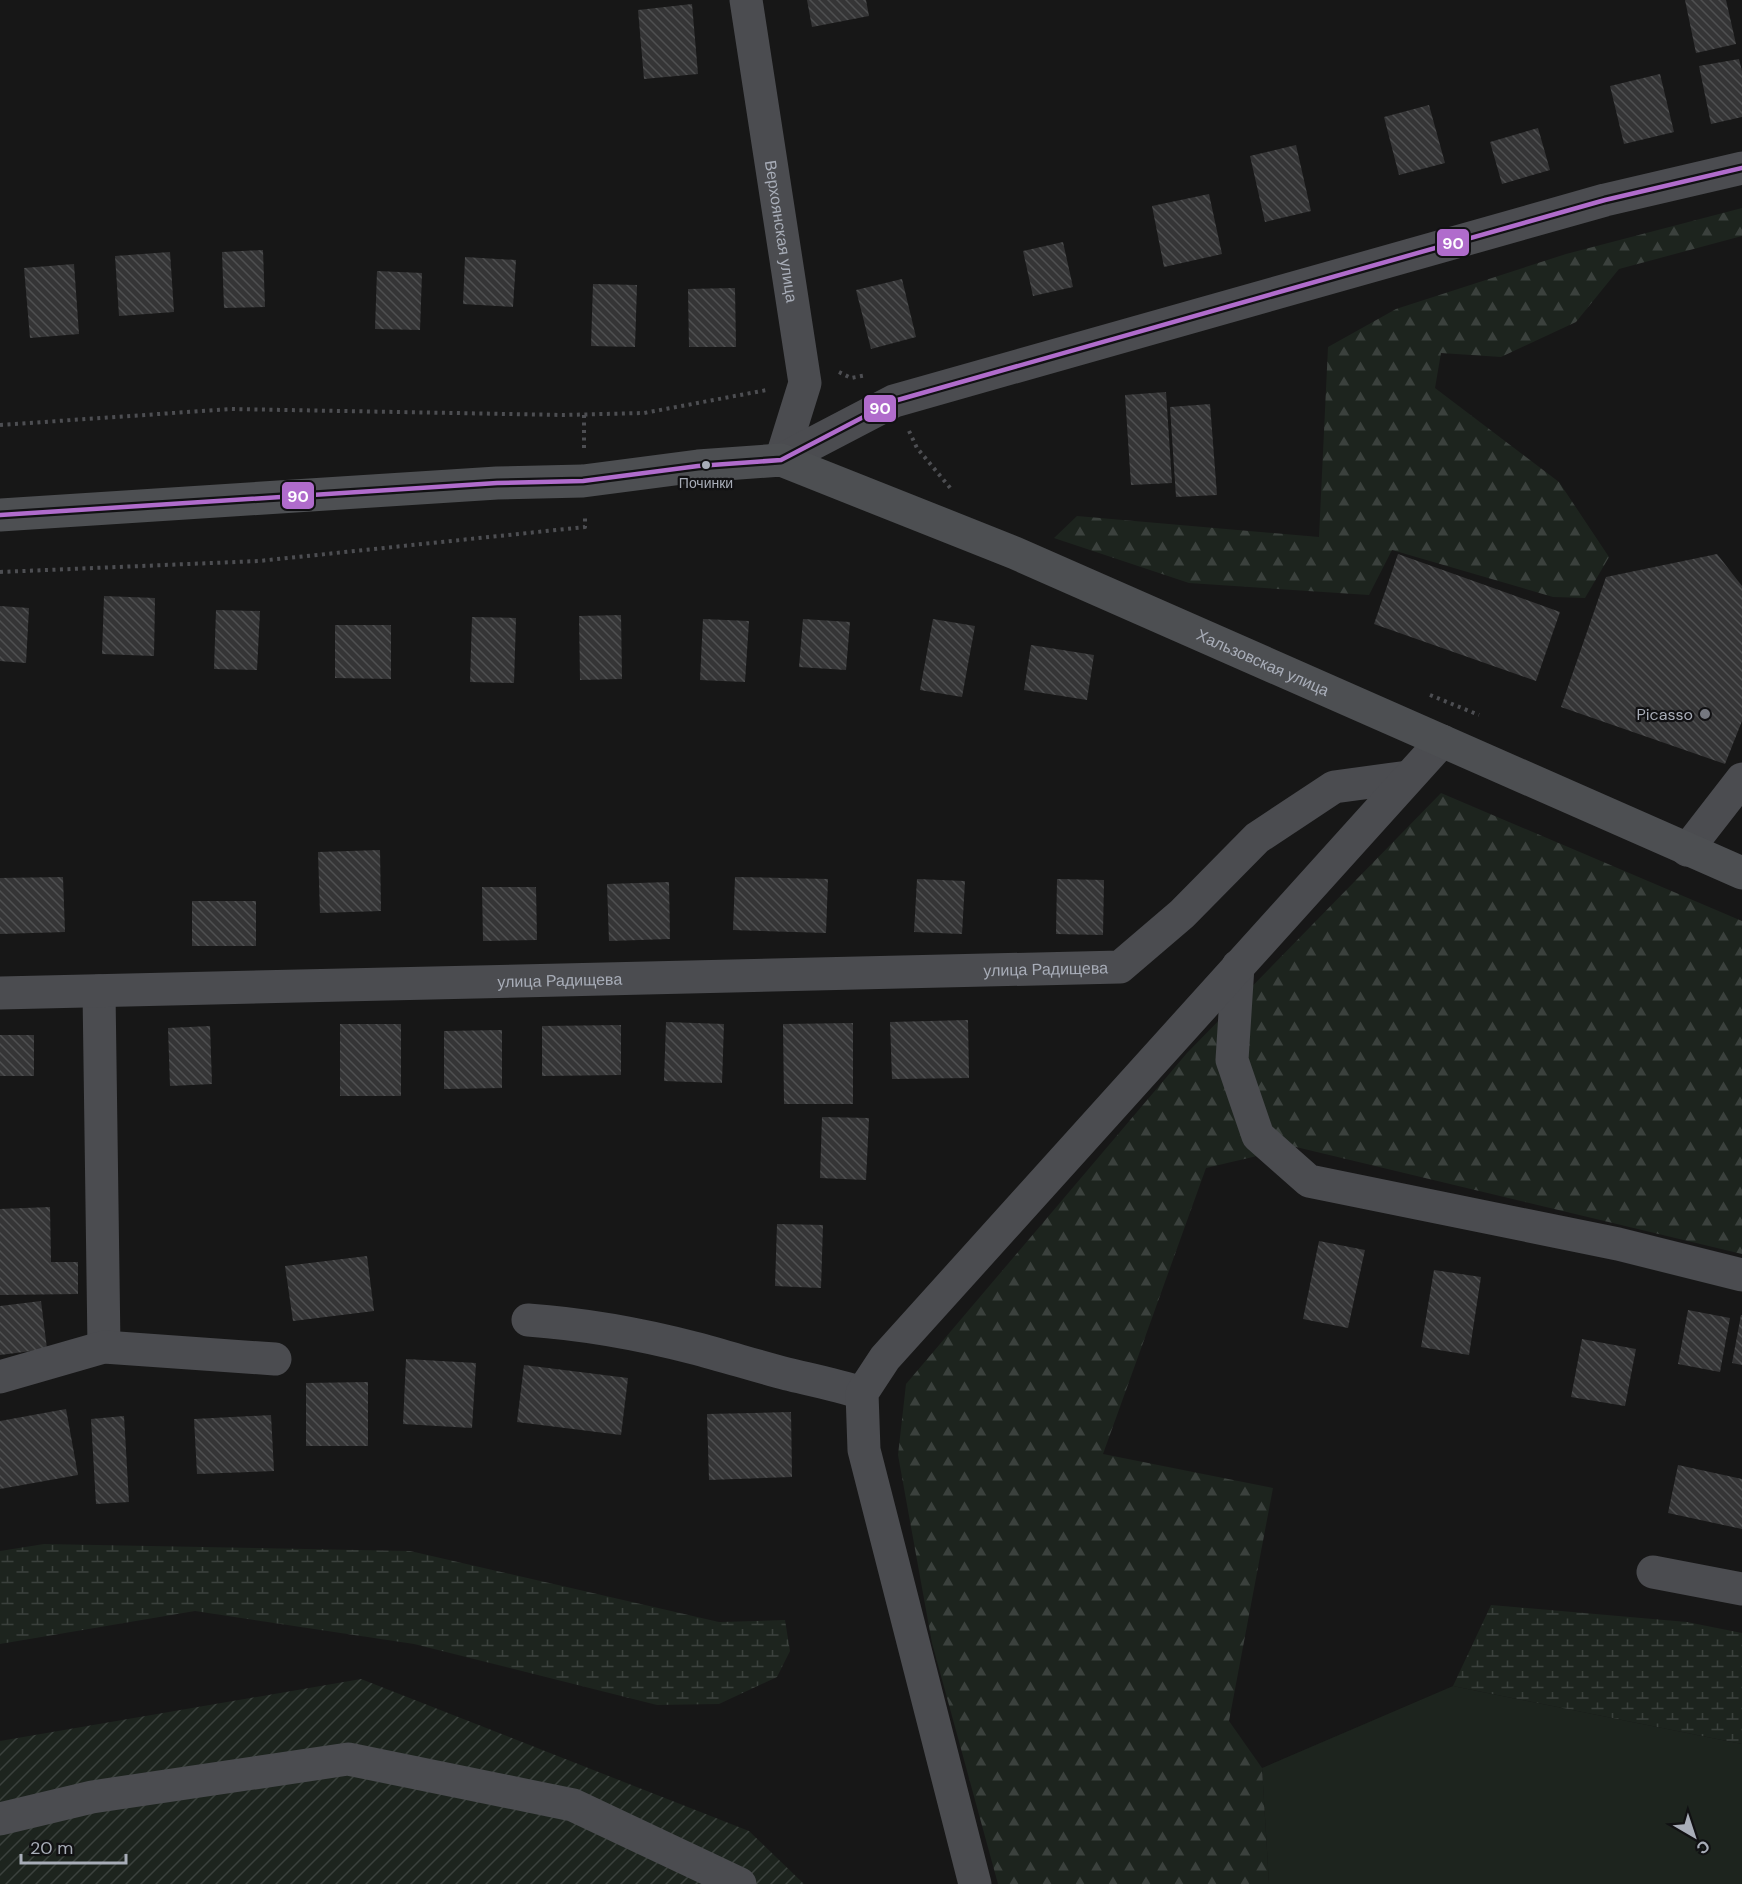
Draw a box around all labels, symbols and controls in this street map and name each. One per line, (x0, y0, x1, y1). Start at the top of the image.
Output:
street label: Верхоянская улица (760, 159, 802, 304)
line badge: 90 (1436, 228, 1470, 257)
text: 90 (1442, 233, 1464, 254)
line badge: 90 (863, 394, 897, 423)
text: 90 (869, 398, 891, 419)
marker: Починки (700, 459, 712, 471)
place label: Починки (679, 474, 733, 492)
line badge: 90 (281, 481, 315, 510)
text: 90 (287, 486, 309, 507)
street label: Хальзовская улица (1193, 624, 1332, 701)
place label: Picasso (1636, 704, 1693, 725)
marker: Picasso (1698, 707, 1712, 721)
street label: улица Радищева (983, 957, 1108, 981)
street label: улица Радищева (497, 969, 623, 992)
north arrow (1664, 1806, 1724, 1866)
scale bar (21, 1827, 126, 1865)
text: С (1692, 1835, 1714, 1859)
text: 20 m (30, 1836, 73, 1860)

